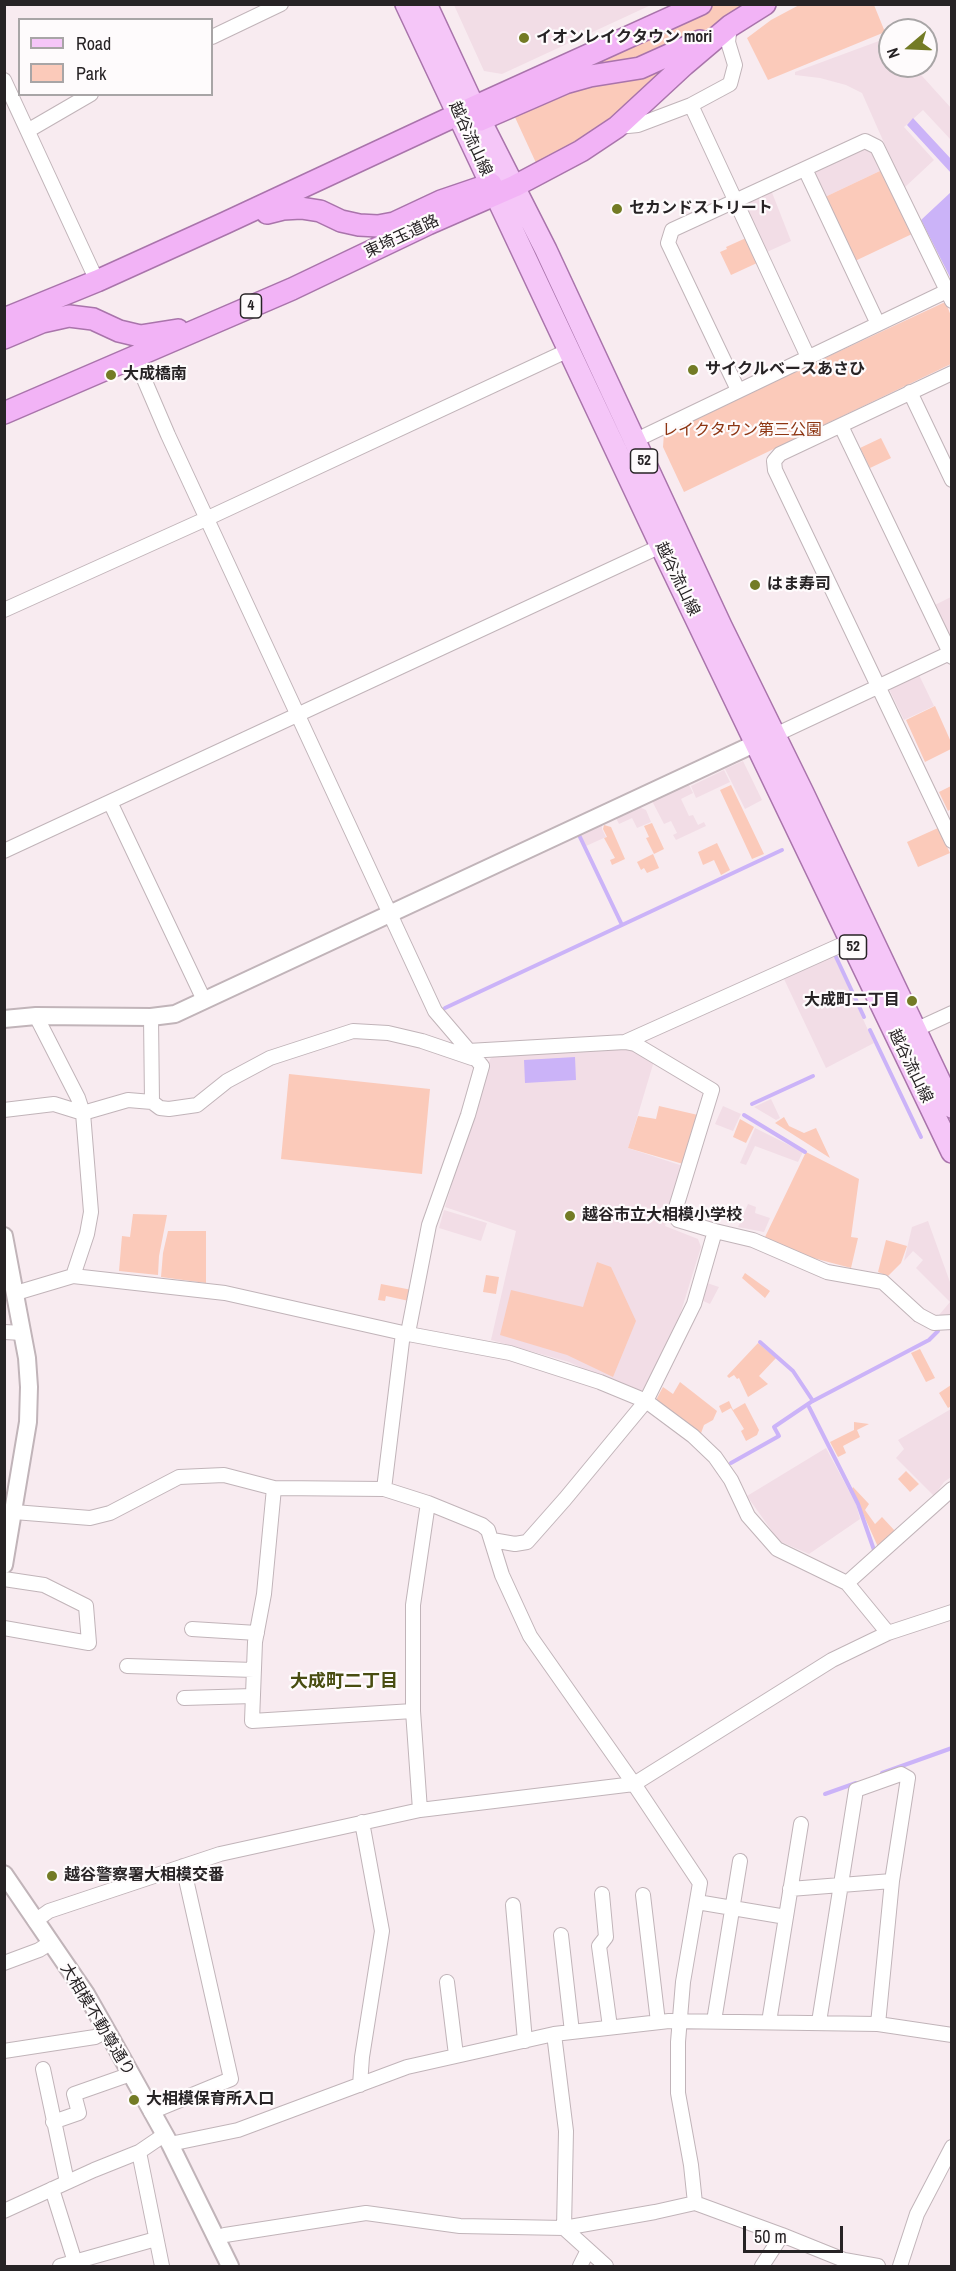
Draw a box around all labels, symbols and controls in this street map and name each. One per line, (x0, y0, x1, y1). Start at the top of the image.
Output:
legend (18, 18, 213, 96)
north arrow (878, 18, 938, 78)
place label: イオンレイクタウン mori (536, 28, 712, 48)
text: Road (76, 31, 111, 56)
marker: イオンレイクタウン mori (517, 31, 531, 45)
text: N (881, 45, 905, 61)
text: Park (76, 61, 106, 86)
street label: 越谷流山線 (444, 99, 496, 179)
place label: セカンドストリート (629, 199, 773, 219)
marker: セカンドストリート (610, 202, 624, 216)
street label: 東埼玉道路 (362, 211, 442, 263)
road number: 4 (240, 294, 262, 318)
place label: サイクルベースあさひ (705, 360, 865, 380)
marker: サイクルベースあさひ (686, 363, 700, 377)
place label: 大成橋南 (123, 365, 187, 385)
marker: 大成橋南 (104, 368, 118, 382)
park label: レイクタウン第三公園 (662, 421, 822, 441)
road number: 52 (630, 449, 658, 473)
street label: 越谷流山線 (651, 539, 703, 619)
place label: はま寿司 (767, 575, 831, 595)
marker: はま寿司 (748, 578, 762, 592)
road number: 52 (840, 935, 866, 959)
place label: 大成町二丁目 (804, 991, 900, 1011)
marker: 大成町二丁目 (905, 994, 919, 1008)
street label: 越谷流山線 (884, 1026, 936, 1106)
place label: 越谷市立大相模小学校 (582, 1206, 742, 1226)
marker: 越谷市立大相模小学校 (563, 1209, 577, 1223)
district label: 大成町二丁目 (290, 1671, 398, 1693)
place label: 越谷警察署大相模交番 (64, 1866, 224, 1886)
marker: 越谷警察署大相模交番 (45, 1869, 59, 1883)
street label: 大相模不動尊通り (56, 1960, 138, 2080)
place label: 大相模保育所入口 (146, 2090, 274, 2110)
marker: 大相模保育所入口 (127, 2093, 141, 2107)
scale bar (746, 2214, 846, 2252)
text: 50 m (754, 2224, 787, 2249)

